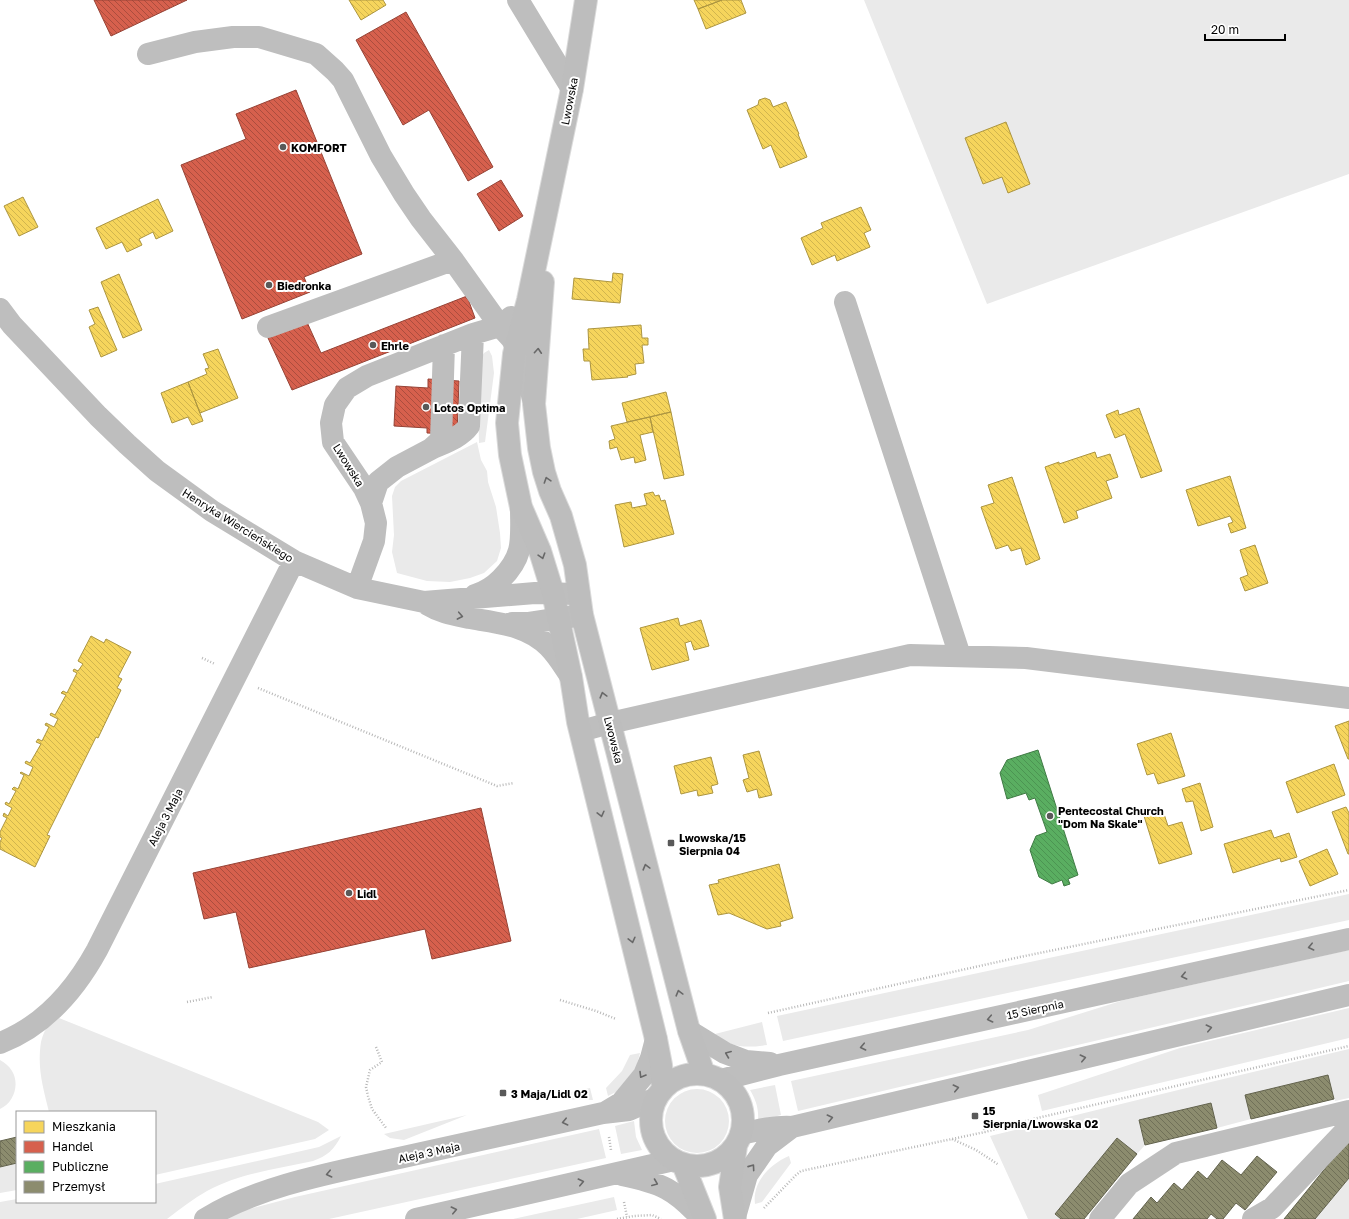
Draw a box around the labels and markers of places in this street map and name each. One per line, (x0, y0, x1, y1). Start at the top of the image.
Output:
place label: KOMFORT (291, 141, 347, 154)
marker: KOMFORT (278, 142, 288, 152)
place label: Biedronka (277, 279, 331, 292)
marker: Biedronka (264, 280, 274, 290)
place label: Ehrle (381, 339, 409, 352)
marker: Ehrle (368, 340, 378, 350)
place label: Lotos Optima (434, 401, 505, 414)
marker: Lotos Optima (421, 402, 431, 412)
place label: Pentecostal Church "Dom Na Skale" (1058, 804, 1164, 830)
marker: Pentecostal Church "Dom Na Skale" (1045, 811, 1055, 821)
place label: Lwowska/15 Sierpnia 04 (679, 831, 746, 857)
marker: Lwowska/15 Sierpnia 04 (666, 838, 676, 848)
place label: Lidl (357, 887, 377, 900)
marker: Lidl (344, 888, 354, 898)
place label: 3 Maja/Lidl 02 (511, 1087, 588, 1100)
marker: 3 Maja/Lidl 02 (498, 1088, 508, 1098)
place label: 15 Sierpnia/Lwowska 02 (983, 1104, 1098, 1130)
marker: 15 Sierpnia/Lwowska 02 (970, 1111, 980, 1121)

